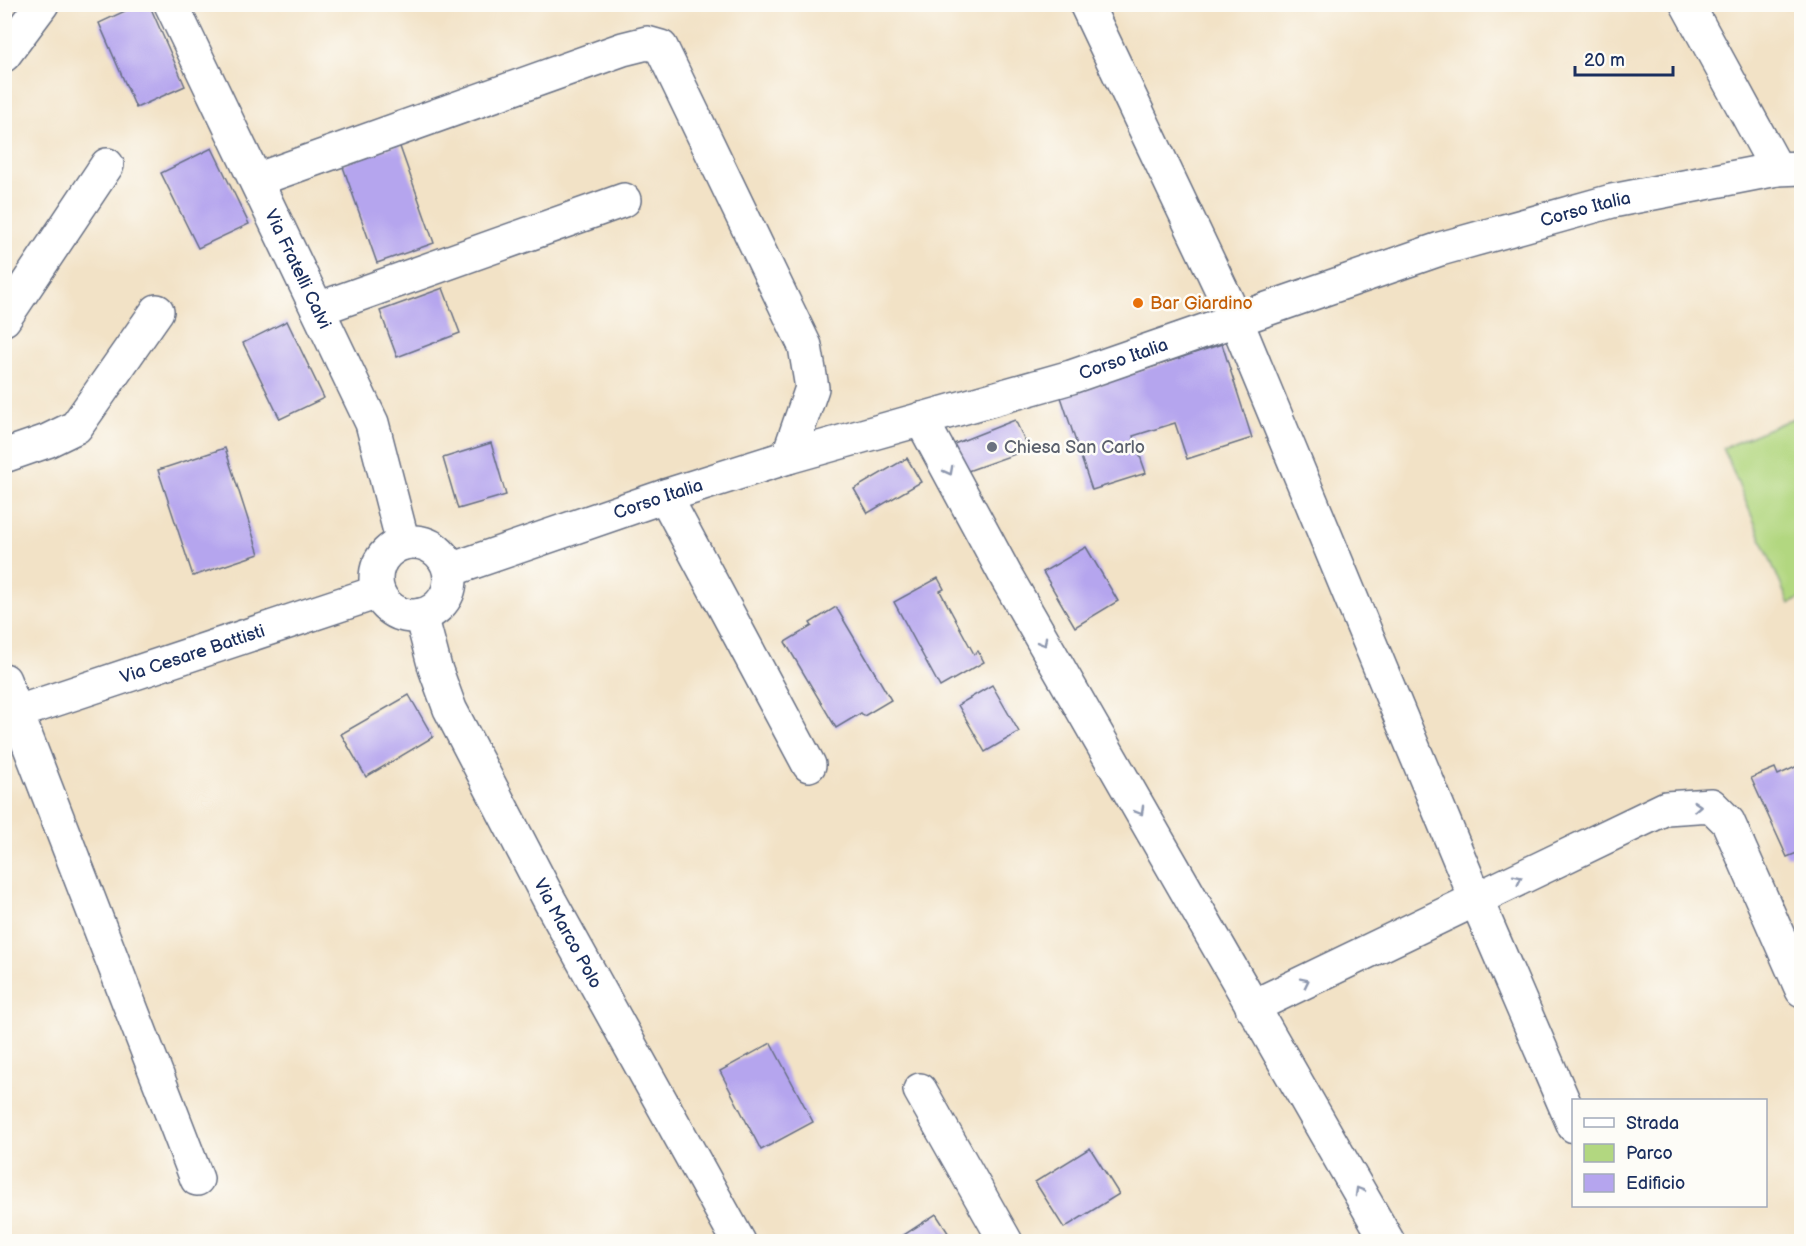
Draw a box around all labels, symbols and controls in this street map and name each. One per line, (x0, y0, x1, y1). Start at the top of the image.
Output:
scale bar (1575, 39, 1672, 77)
text: 20 m (1584, 50, 1625, 71)
street label: Corso Italia (1538, 187, 1632, 231)
street label: Via Fratelli Calvi (261, 206, 336, 332)
place label: Bar Giardino (1150, 293, 1253, 314)
marker: Bar Giardino (1131, 296, 1145, 310)
street label: Corso Italia (1076, 334, 1171, 384)
place label: Chiesa San Carlo (1004, 437, 1145, 458)
marker: Chiesa San Carlo (985, 440, 999, 454)
one-way arrow (942, 465, 953, 475)
street label: Corso Italia (611, 474, 705, 523)
street label: Via Cesare Battisti (117, 620, 267, 688)
one-way arrow (1036, 635, 1047, 646)
one-way arrow (1693, 800, 1702, 813)
one-way arrow (1133, 805, 1144, 815)
street label: Via Marco Polo (530, 875, 607, 992)
one-way arrow (1512, 875, 1523, 887)
one-way arrow (1298, 977, 1309, 989)
legend (1572, 1099, 1767, 1207)
text: Strada (1626, 1113, 1679, 1134)
text: Parco (1626, 1143, 1673, 1164)
text: Edificio (1626, 1173, 1685, 1194)
one-way arrow (1354, 1187, 1366, 1197)

